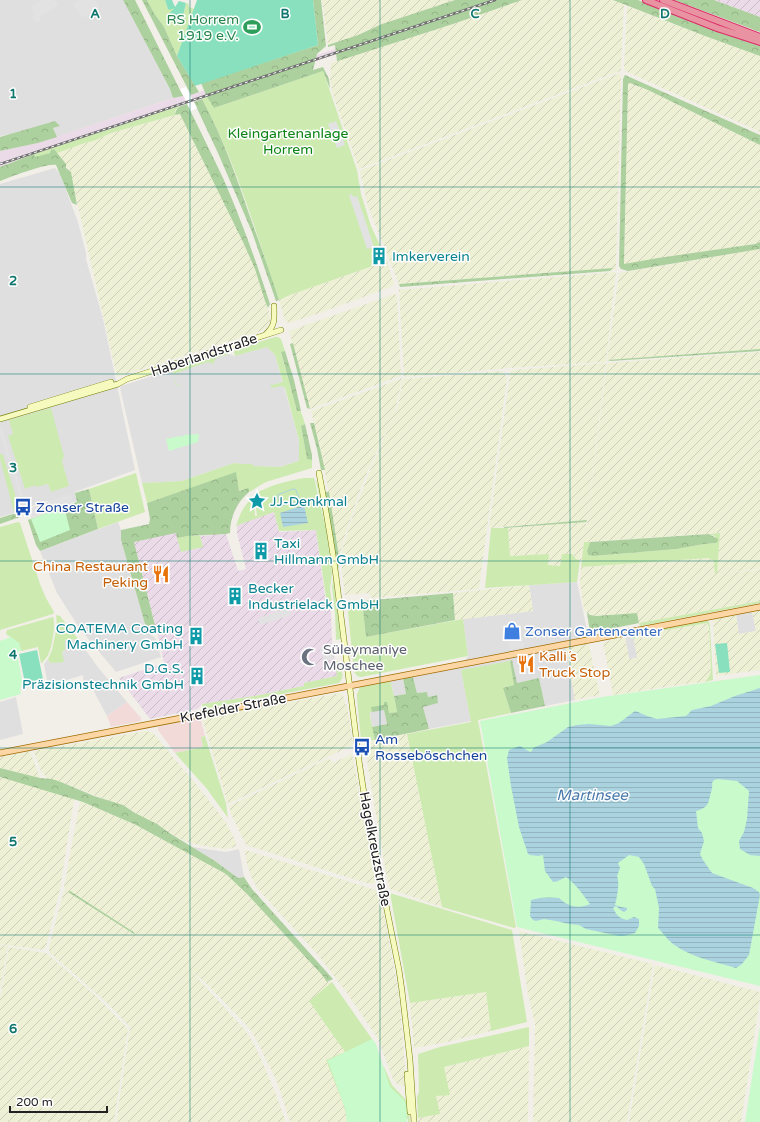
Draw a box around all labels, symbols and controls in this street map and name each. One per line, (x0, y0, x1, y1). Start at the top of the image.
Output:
text: A (90, 6, 100, 22)
text: B (280, 6, 290, 22)
text: C (470, 6, 480, 22)
text: D (660, 6, 670, 22)
place label: RS Horrem 1919 e.V. (167, 11, 239, 44)
sports icon: RS Horrem 1919 e.V. (242, 17, 262, 37)
text: 1 (9, 86, 17, 102)
park label: Kleingartenanlage Horrem (227, 125, 349, 158)
building icon: Imkerverein (369, 246, 389, 266)
place label: Imkerverein (392, 248, 470, 265)
text: 2 (9, 273, 17, 289)
street label: Haberlandstraße (149, 330, 259, 380)
text: 3 (9, 460, 17, 476)
place icon: JJ-Denkmal (247, 491, 267, 511)
place label: JJ-Denkmal (270, 493, 347, 510)
bus stop icon: Zonser Straße (13, 497, 33, 517)
place label: Zonser Straße (36, 499, 129, 516)
place label: Taxi Hillmann GmbH (274, 535, 379, 568)
building icon: Taxi Hillmann GmbH (251, 541, 271, 561)
place label: China Restaurant Peking (33, 558, 149, 591)
restaurant icon: China Restaurant Peking (151, 564, 171, 584)
place label: Becker Industrielack GmbH (248, 580, 379, 613)
building icon: Becker Industrielack GmbH (225, 586, 245, 606)
place label: COATEMA Coating Machinery GmbH (56, 620, 183, 653)
shop icon: Zonser Gartencenter (502, 621, 522, 641)
place label: Zonser Gartencenter (525, 623, 663, 640)
building icon: COATEMA Coating Machinery GmbH (186, 626, 206, 646)
place label: Süleymaniye Moschee (323, 641, 407, 674)
text: 4 (9, 647, 18, 663)
mosque icon: Süleymaniye Moschee (300, 647, 320, 667)
place label: Kalli´s Truck Stop (539, 648, 610, 681)
restaurant icon: Kalli´s Truck Stop (516, 654, 536, 674)
place label: D.G.S. Präzisionstechnik GmbH (22, 660, 184, 693)
building icon: D.G.S. Präzisionstechnik GmbH (187, 666, 207, 686)
street label: Krefelder Straße (178, 689, 288, 727)
place label: Am Rosseböschchen (375, 731, 487, 764)
bus stop icon: Am Rosseböschchen (352, 737, 372, 757)
water label: Martinsee (556, 786, 629, 804)
street label: Hagelkreuzstraße (356, 790, 394, 908)
text: 5 (9, 834, 17, 850)
text: 6 (9, 1021, 17, 1037)
scale bar (10, 1088, 107, 1114)
text: 200 m (16, 1095, 53, 1109)

